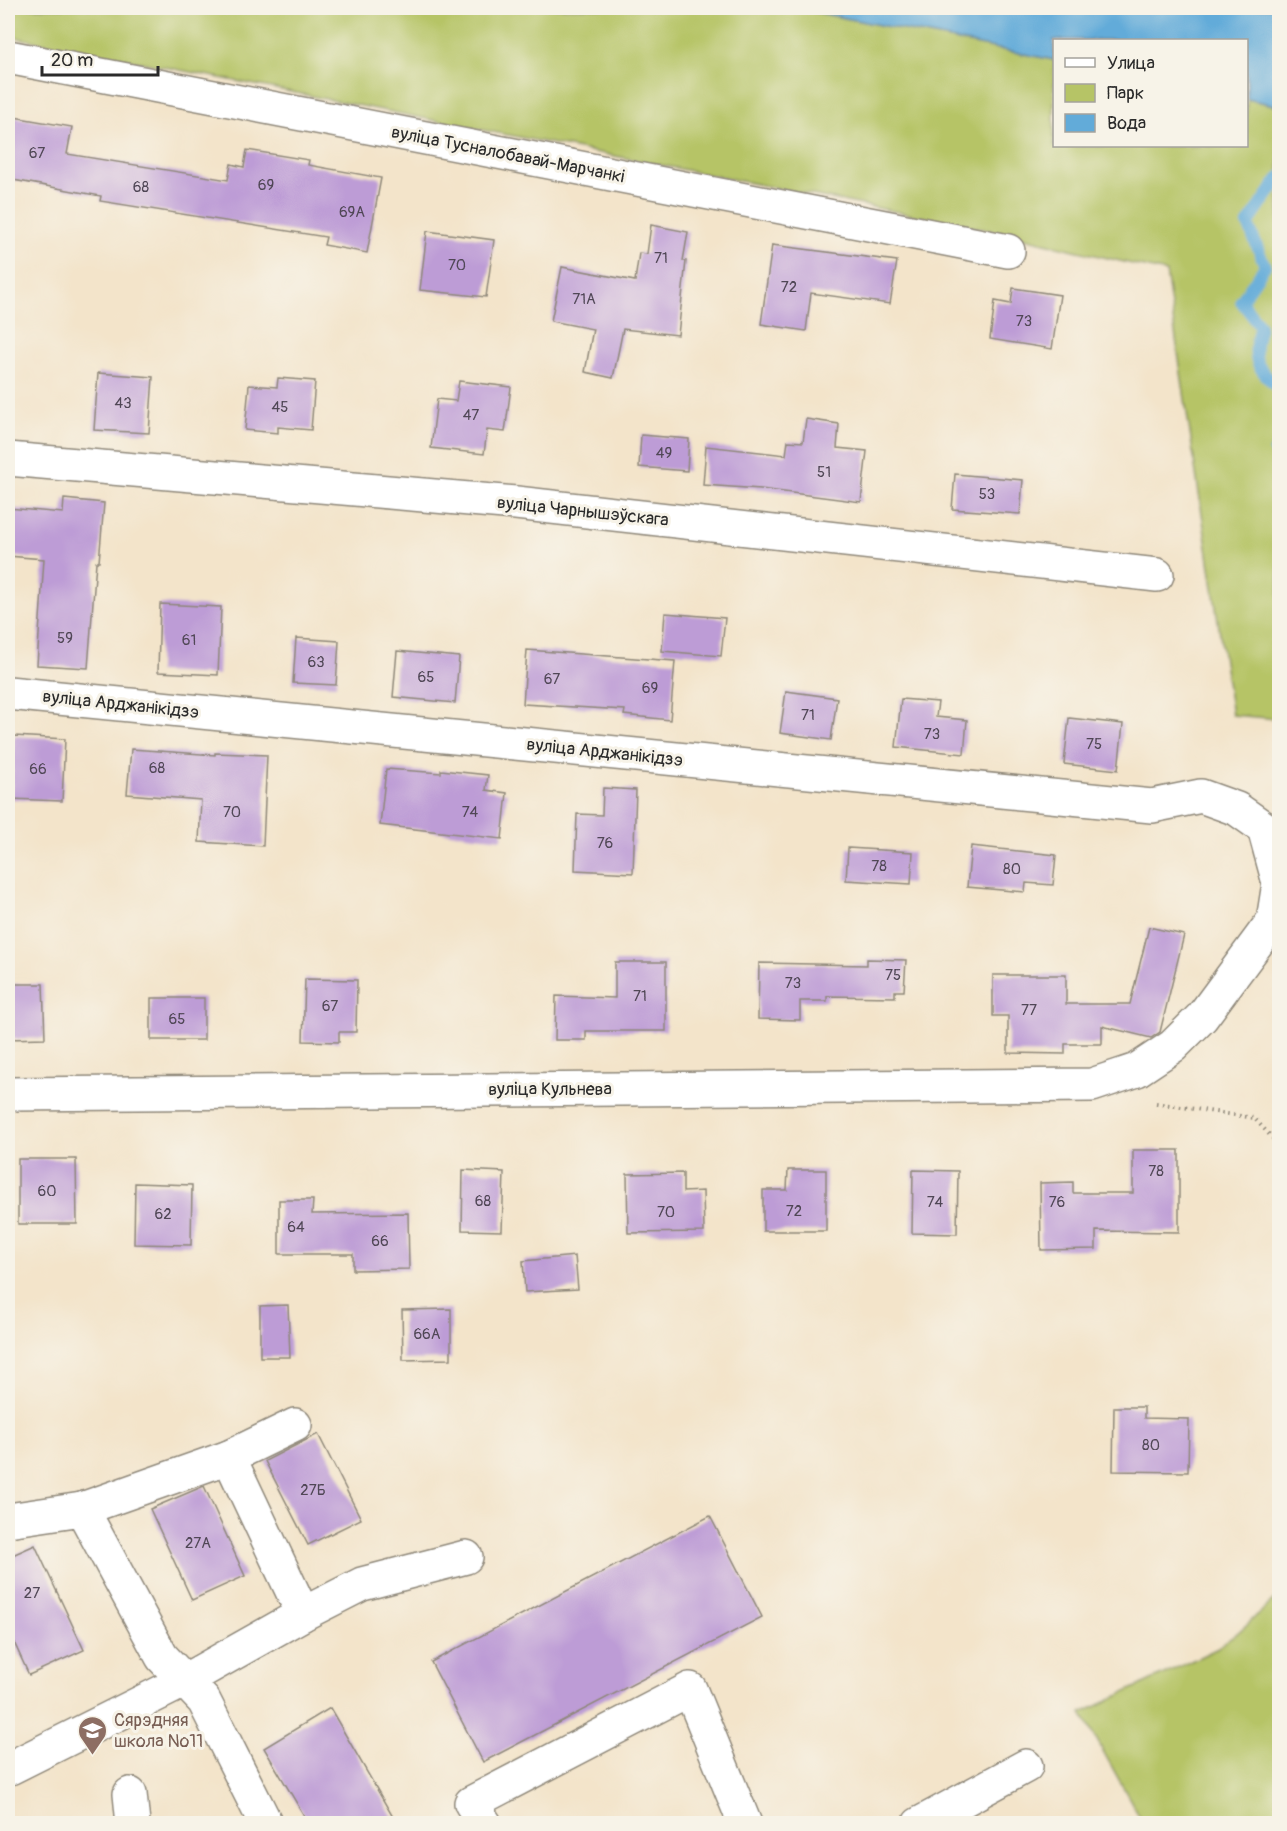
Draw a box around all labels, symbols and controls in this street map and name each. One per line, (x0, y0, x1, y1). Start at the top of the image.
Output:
scale bar (42, 39, 158, 77)
legend (1053, 39, 1248, 147)
text: 20 m (51, 49, 93, 72)
text: Улица (1107, 52, 1155, 75)
text: Парк (1107, 82, 1144, 105)
text: Вода (1107, 112, 1146, 135)
street label: вуліца Тусналобавай-Марчанкі (389, 121, 626, 188)
house number: 67 (29, 144, 45, 163)
house number: 69 (258, 176, 274, 195)
house number: 68 (133, 178, 150, 197)
house number: 69А (339, 203, 365, 222)
house number: 71 (654, 249, 668, 268)
house number: 70 (448, 256, 466, 275)
house number: 72 (781, 278, 797, 297)
house number: 71А (572, 290, 596, 309)
house number: 73 (1016, 312, 1032, 331)
house number: 43 (114, 394, 132, 413)
house number: 45 (272, 398, 288, 417)
house number: 47 (463, 406, 479, 425)
house number: 49 (656, 444, 672, 463)
house number: 51 (817, 463, 831, 482)
house number: 53 (979, 485, 995, 504)
street label: вуліца Чарнышэўскага (496, 491, 670, 532)
house number: 59 (57, 629, 73, 648)
house number: 61 (182, 631, 196, 650)
house number: 63 (307, 653, 325, 672)
house number: 65 (418, 668, 434, 687)
house number: 67 (544, 670, 560, 689)
house number: 69 (642, 679, 658, 698)
street label: вуліца Арджанікідзэ (41, 685, 200, 724)
house number: 71 (801, 706, 815, 725)
house number: 73 (924, 725, 940, 744)
street label: вуліца Арджанікідзэ (525, 733, 684, 772)
house number: 75 (1086, 735, 1102, 754)
house number: 68 (149, 759, 166, 778)
house number: 66 (29, 760, 47, 779)
house number: 70 (223, 803, 241, 822)
house number: 74 (462, 803, 479, 822)
house number: 76 (597, 834, 613, 853)
house number: 78 (871, 857, 887, 876)
house number: 80 (1003, 860, 1021, 879)
house number: 75 (885, 966, 901, 985)
house number: 73 (785, 974, 801, 993)
house number: 71 (633, 987, 647, 1006)
house number: 67 (322, 997, 338, 1016)
house number: 77 (1021, 1001, 1037, 1020)
house number: 65 (169, 1010, 185, 1029)
street label: вуліца Кульнева (488, 1078, 612, 1101)
house number: 78 (1148, 1162, 1164, 1181)
house number: 60 (38, 1182, 56, 1201)
house number: 68 (475, 1192, 492, 1211)
house number: 74 (927, 1193, 944, 1212)
house number: 76 (1049, 1193, 1065, 1212)
house number: 72 (786, 1202, 802, 1221)
house number: 70 (657, 1203, 675, 1222)
house number: 62 (154, 1205, 172, 1224)
house number: 64 (287, 1218, 305, 1237)
house number: 66 (371, 1232, 389, 1251)
house number: 66А (413, 1325, 441, 1344)
house number: 80 (1142, 1436, 1160, 1455)
house number: 27Б (300, 1481, 326, 1500)
house number: 27А (185, 1534, 211, 1553)
house number: 27 (24, 1584, 40, 1603)
place label: Сярэдняя школа №11 (114, 1709, 203, 1753)
school or university icon: Сярэдняя школа №11 (77, 1714, 109, 1756)

